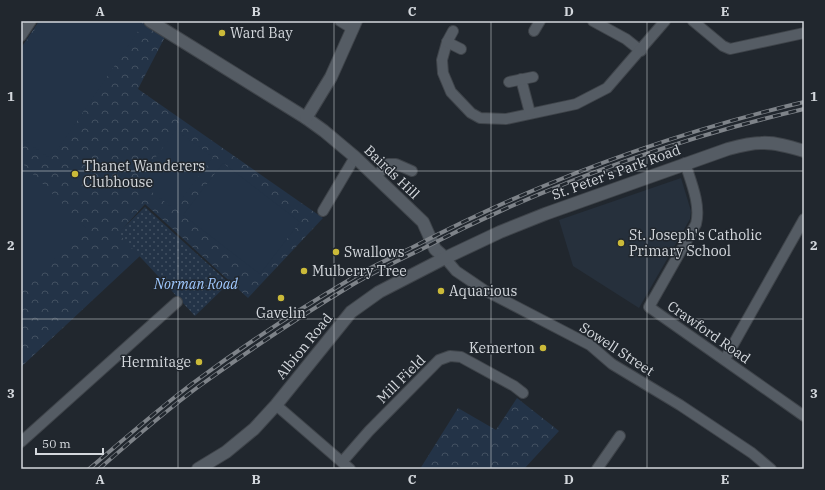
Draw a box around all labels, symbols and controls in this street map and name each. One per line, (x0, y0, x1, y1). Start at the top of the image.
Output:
text: A (95, 3, 105, 20)
text: B (251, 3, 261, 20)
text: C (408, 3, 417, 20)
text: D (564, 3, 574, 20)
text: E (721, 3, 729, 20)
place label: Ward Bay (230, 24, 293, 42)
marker: Ward Bay (217, 28, 227, 38)
text: 1 (7, 88, 15, 105)
text: 1 (810, 88, 818, 105)
street label: St. Peter's Park Road (549, 140, 683, 204)
street label: Bairds Hill (361, 141, 423, 203)
place label: Thanet Wanderers Clubhouse (83, 157, 205, 191)
marker: Thanet Wanderers Clubhouse (70, 169, 80, 179)
place label: St. Joseph's Catholic Primary School (629, 226, 762, 260)
text: 2 (7, 237, 15, 254)
text: 2 (810, 237, 818, 254)
marker: St. Joseph's Catholic Primary School (616, 238, 626, 248)
place label: Swallows (344, 243, 405, 261)
marker: Swallows (331, 247, 341, 257)
place label: Mulberry Tree (312, 262, 407, 280)
marker: Mulberry Tree (299, 266, 309, 276)
park label: Norman Road (153, 275, 238, 293)
place label: Aquarious (449, 282, 517, 300)
marker: Aquarious (436, 286, 446, 296)
marker: Gavelin (276, 293, 286, 303)
street label: Crawford Road (664, 297, 754, 368)
place label: Gavelin (256, 304, 306, 322)
street label: Albion Road (272, 309, 336, 383)
street label: Sowell Street (576, 318, 658, 380)
place label: Kemerton (469, 339, 535, 357)
marker: Kemerton (538, 343, 548, 353)
street label: Mill Field (373, 351, 429, 407)
place label: Hermitage (121, 353, 191, 371)
marker: Hermitage (194, 357, 204, 367)
text: 3 (7, 385, 15, 402)
text: 3 (810, 385, 818, 402)
scale bar (36, 430, 103, 456)
text: 50 m (42, 436, 71, 451)
text: A (95, 471, 105, 488)
text: B (251, 471, 261, 488)
text: C (408, 471, 417, 488)
text: D (564, 471, 574, 488)
text: E (721, 471, 729, 488)

